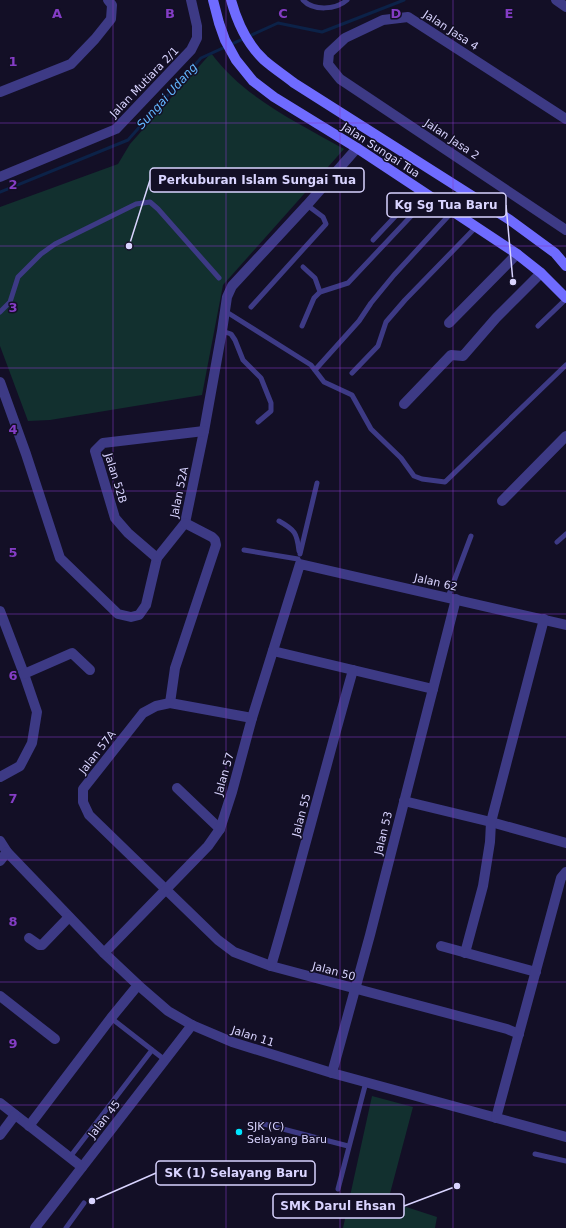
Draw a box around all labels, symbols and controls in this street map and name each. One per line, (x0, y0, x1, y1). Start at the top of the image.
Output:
text: A (52, 6, 62, 21)
text: B (165, 6, 175, 21)
text: C (278, 6, 288, 21)
text: D (391, 6, 402, 21)
text: E (505, 6, 513, 21)
street label: Jalan Jasa 4 (420, 7, 481, 53)
street label: Jalan Mutiara 2/1 (107, 44, 181, 121)
text: 1 (8, 54, 18, 69)
water label: Sungai Udang (134, 60, 201, 132)
street label: Jalan Jasa 2 (421, 116, 482, 162)
street label: Jalan Sungai Tua (339, 120, 422, 180)
callout: Perkuburan Islam Sungai Tua (150, 168, 364, 192)
text: Perkuburan Islam Sungai Tua (158, 173, 356, 187)
text: 2 (8, 177, 18, 192)
callout: Kg Sg Tua Baru (387, 193, 506, 217)
text: Kg Sg Tua Baru (395, 198, 497, 212)
text: 3 (8, 300, 18, 315)
text: 4 (8, 422, 18, 437)
street label: Jalan 52B (101, 451, 129, 505)
street label: Jalan 52A (168, 465, 191, 520)
text: 5 (8, 545, 18, 560)
street label: Jalan 62 (412, 571, 459, 594)
text: 6 (8, 668, 18, 683)
street label: Jalan 57A (76, 728, 119, 777)
street label: Jalan 57 (212, 751, 237, 798)
text: 7 (8, 791, 18, 806)
street label: Jalan 55 (289, 792, 313, 839)
street label: Jalan 53 (372, 810, 395, 857)
text: 8 (8, 914, 18, 929)
street label: Jalan 50 (310, 959, 357, 983)
street label: Jalan 11 (229, 1023, 276, 1049)
text: 9 (8, 1036, 18, 1051)
street label: Jalan 45 (85, 1098, 123, 1142)
place label: SJK (C) Selayang Baru (247, 1120, 327, 1146)
marker: SJK (C) Selayang Baru (234, 1127, 244, 1137)
callout: SK (1) Selayang Baru (156, 1161, 315, 1185)
text: SK (1) Selayang Baru (164, 1166, 308, 1180)
callout: SMK Darul Ehsan (273, 1194, 404, 1218)
text: SMK Darul Ehsan (280, 1199, 396, 1213)

